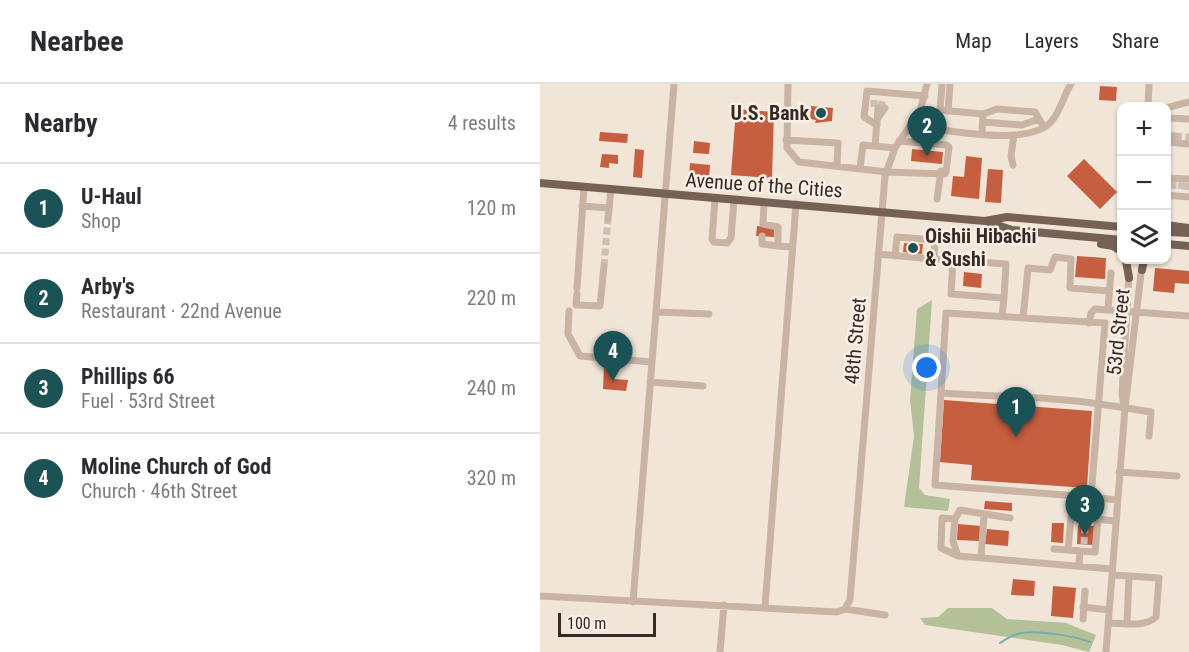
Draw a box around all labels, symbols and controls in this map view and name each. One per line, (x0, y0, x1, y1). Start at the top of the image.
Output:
text: Nearbee (30, 25, 124, 58)
text: Map (955, 29, 992, 53)
text: Layers (1025, 29, 1079, 53)
text: Share (1112, 29, 1159, 53)
place label: U.S. Bank (731, 101, 809, 125)
map controls (1117, 102, 1171, 264)
button: + (1117, 102, 1171, 156)
marker: U.S. Bank (814, 106, 828, 120)
pin: 2 (908, 106, 946, 156)
text: Nearby (24, 108, 98, 138)
text: 4 results (448, 111, 516, 135)
button: − (1117, 156, 1171, 210)
street label: Avenue of the Cities (685, 168, 843, 202)
text: U-Haul (81, 184, 142, 209)
text: 1 (38, 196, 49, 220)
text: 120 m (467, 196, 516, 220)
text: Shop (81, 209, 121, 233)
button: layers (1117, 210, 1171, 264)
place label: Oishii Hibachi & Sushi (925, 224, 1036, 271)
marker: Oishii Hibachi & Sushi (906, 241, 920, 255)
text: Arby's (81, 274, 135, 299)
text: 2 (38, 286, 49, 310)
text: 220 m (467, 286, 516, 310)
street label: 53rd Street (1102, 287, 1134, 377)
street label: 48th Street (839, 297, 871, 385)
text: Restaurant · 22nd Avenue (81, 299, 282, 323)
pin: 4 (594, 332, 632, 381)
your location (912, 353, 941, 382)
text: Phillips 66 (81, 364, 175, 389)
text: 3 (38, 376, 49, 400)
text: 240 m (467, 376, 516, 400)
pin: 1 (996, 388, 1036, 437)
text: Fuel · 53rd Street (81, 389, 215, 413)
text: Moline Church of God (81, 454, 271, 479)
text: 4 (38, 466, 49, 490)
text: 320 m (467, 466, 516, 490)
text: Church · 46th Street (81, 479, 237, 503)
pin: 3 (1066, 486, 1104, 535)
scale bar (558, 610, 656, 638)
text: 100 m (567, 614, 606, 633)

